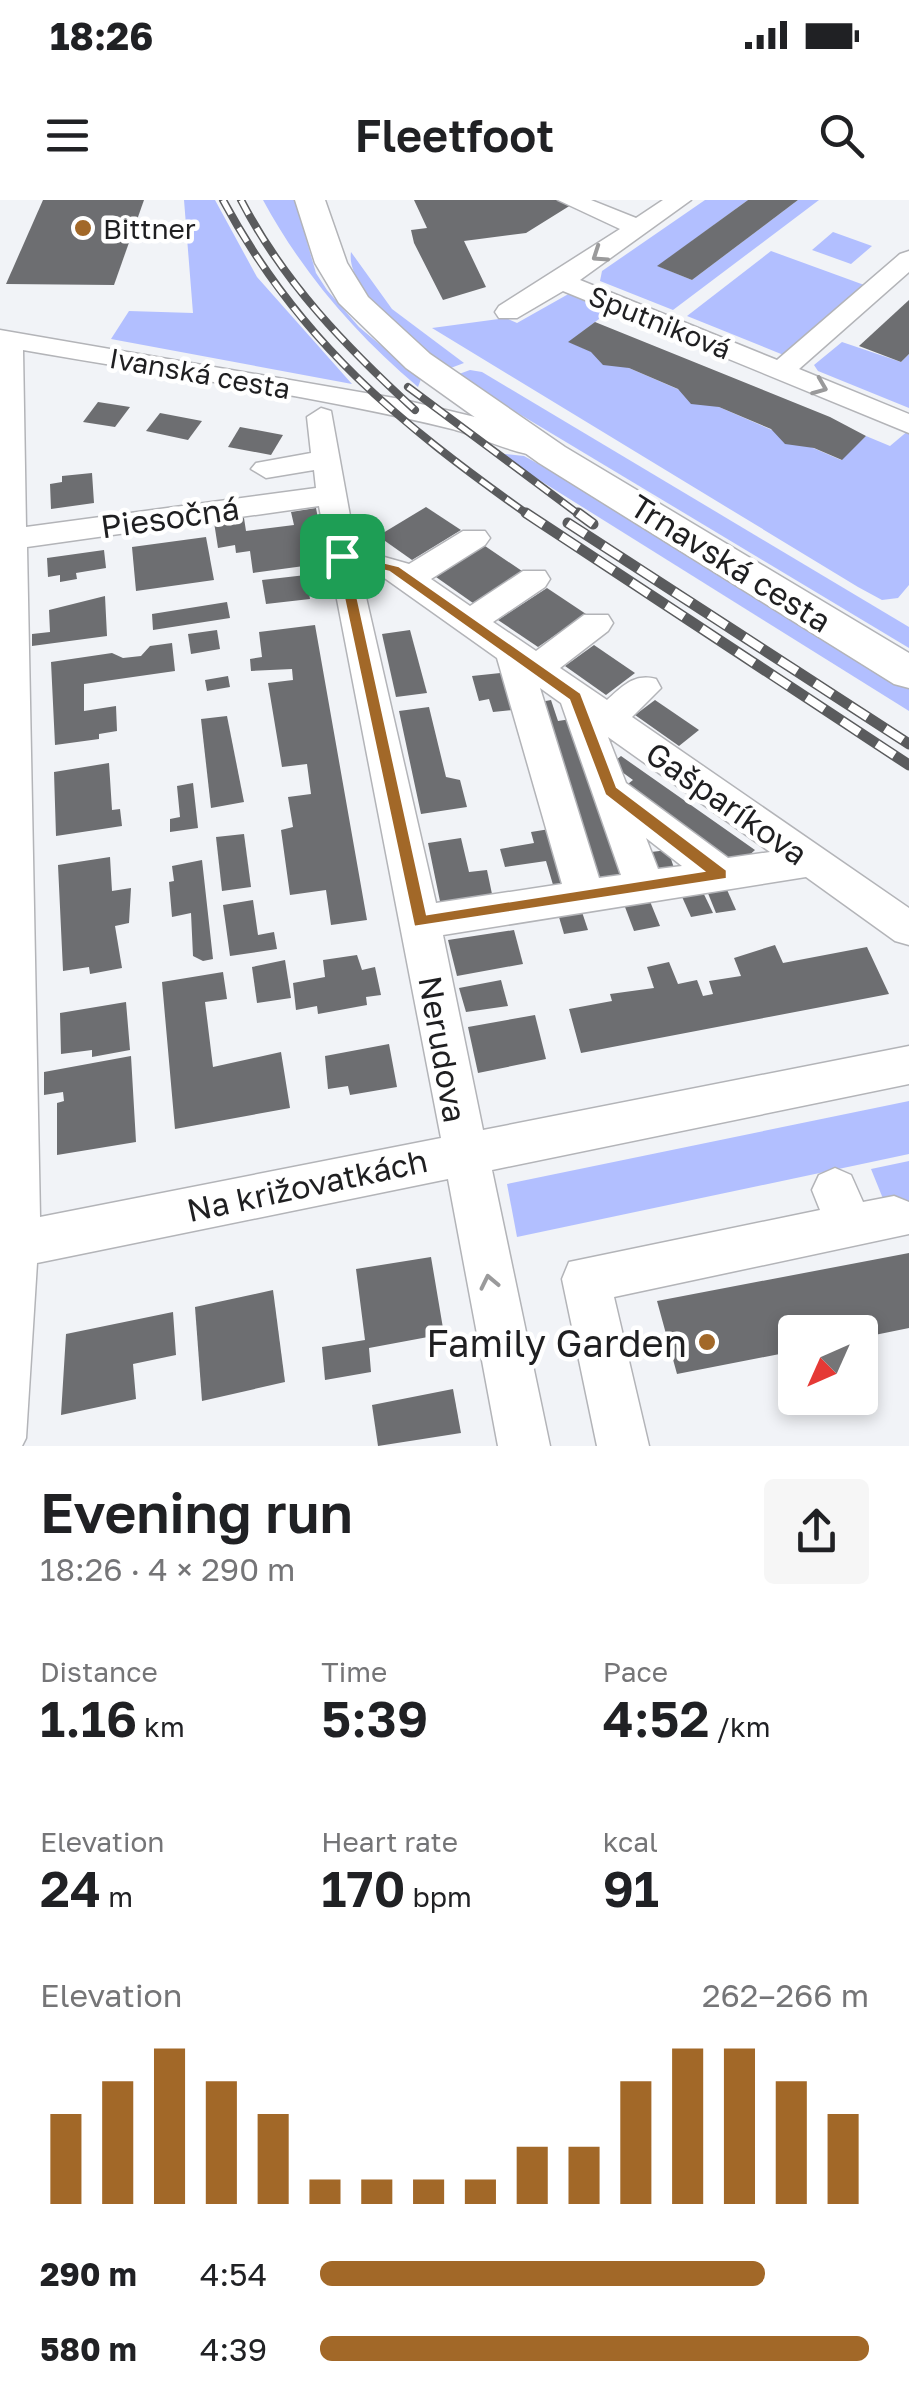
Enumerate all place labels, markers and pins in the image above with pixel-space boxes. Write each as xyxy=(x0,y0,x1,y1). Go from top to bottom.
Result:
place label: Bittner xyxy=(103,212,196,245)
marker: Bittner xyxy=(72,217,94,239)
pin xyxy=(300,514,385,599)
place label: Family Garden xyxy=(426,1320,687,1365)
marker: Family Garden xyxy=(696,1331,718,1353)

